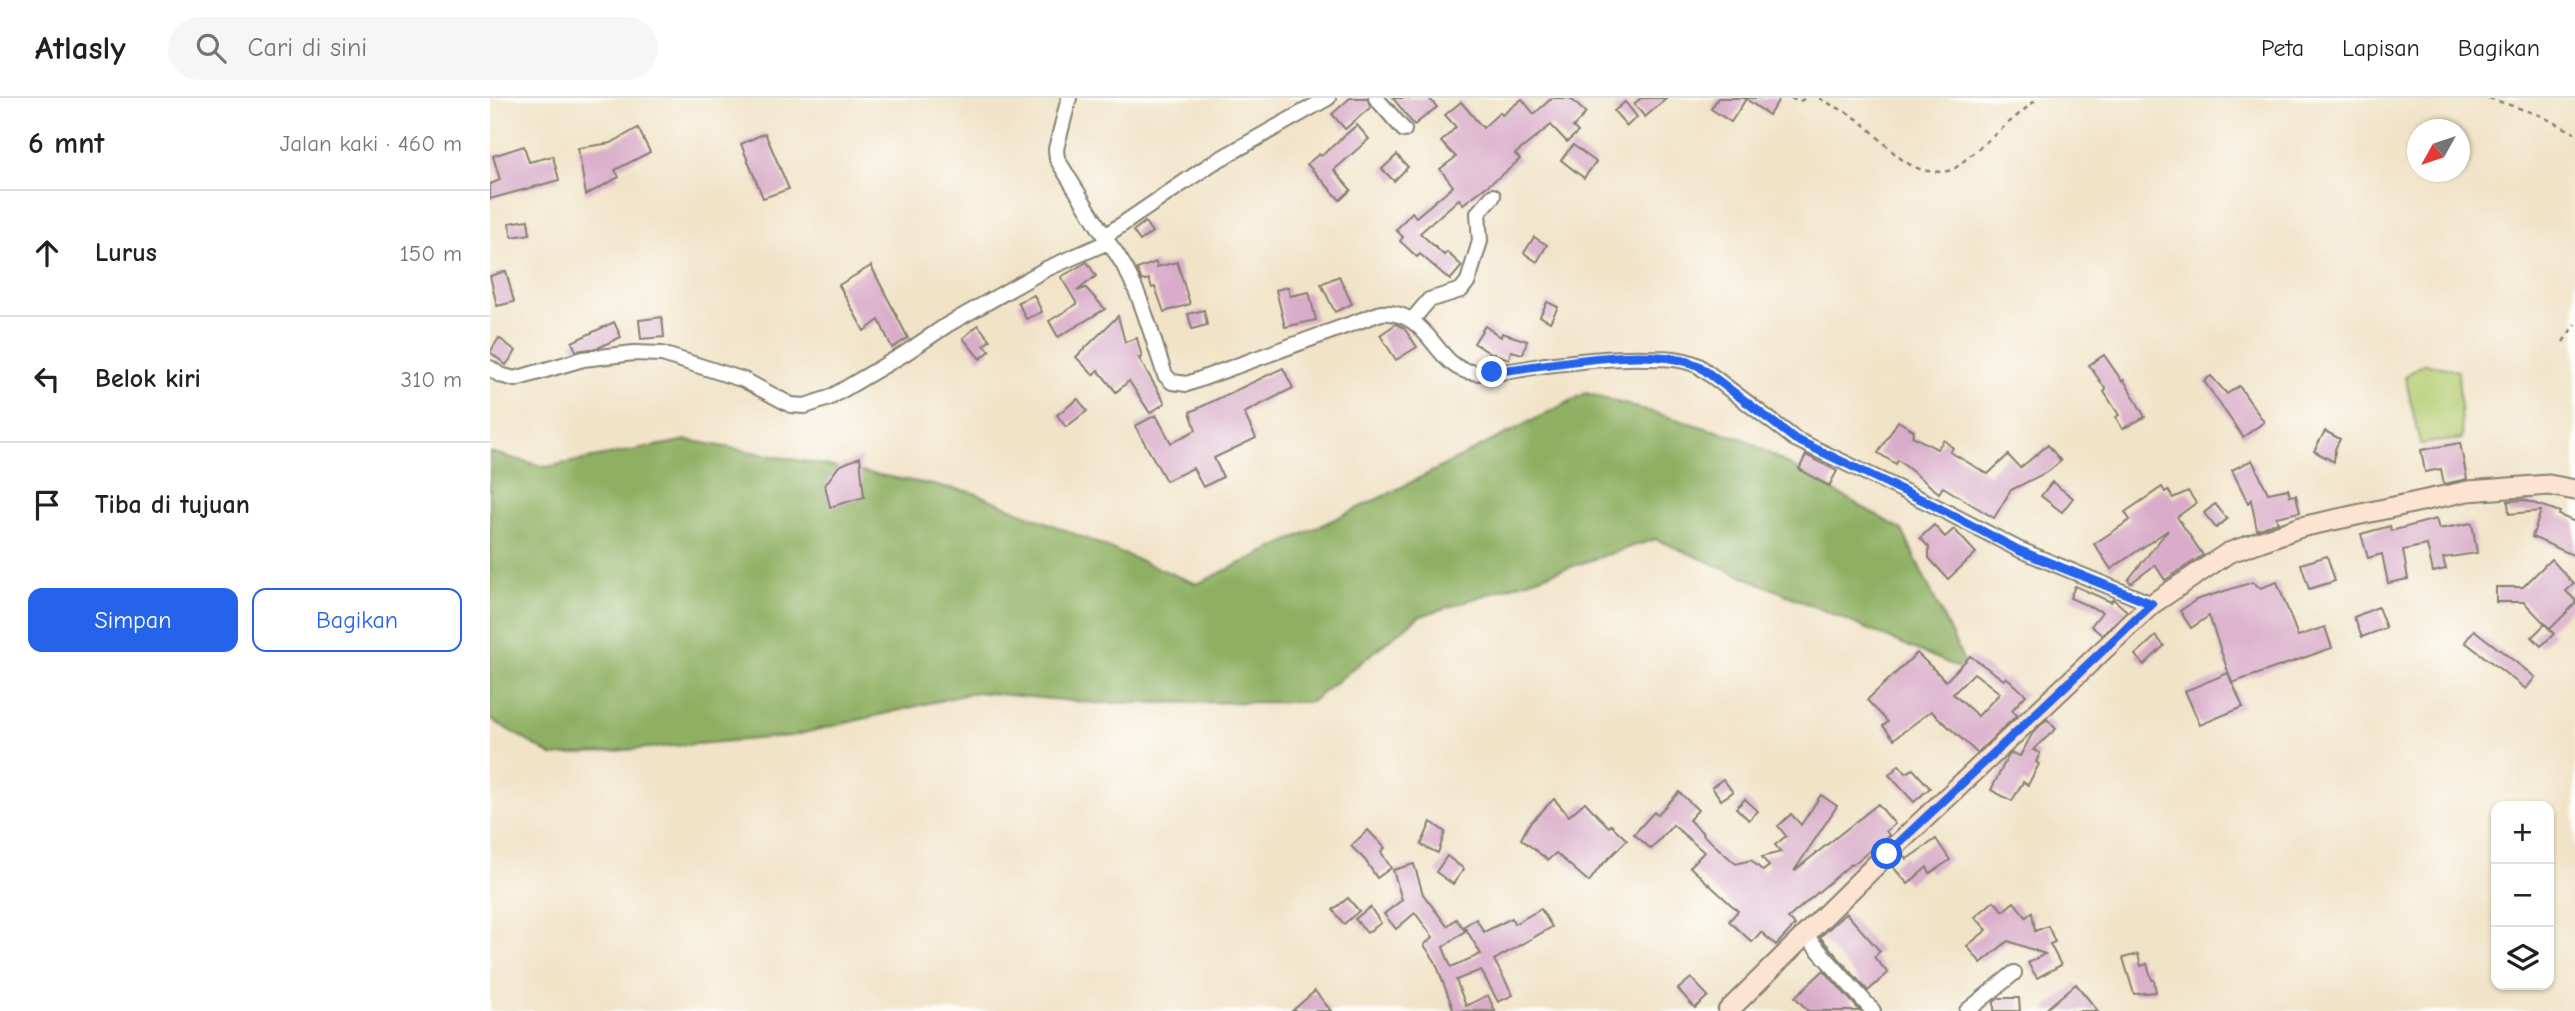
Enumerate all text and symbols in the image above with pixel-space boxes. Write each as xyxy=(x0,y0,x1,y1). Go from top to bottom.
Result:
search box xyxy=(168,17,658,80)
text: Atlasly xyxy=(35,29,126,67)
icon: search xyxy=(192,29,230,67)
text: Cari di sini xyxy=(248,33,367,63)
text: Peta xyxy=(2261,34,2304,62)
text: Lapisan xyxy=(2342,34,2420,62)
text: Bagikan xyxy=(2458,34,2540,62)
north arrow xyxy=(2407,119,2470,182)
text: 6 mnt xyxy=(28,126,104,161)
text: Jalan kaki · 460 m xyxy=(280,130,462,157)
icon: ahead xyxy=(28,234,66,272)
text: Lurus xyxy=(95,238,157,268)
text: 150 m xyxy=(400,240,462,267)
route end xyxy=(1476,356,1507,387)
icon: left xyxy=(28,360,66,398)
text: Belok kiri xyxy=(95,364,201,394)
text: 310 m xyxy=(401,366,462,393)
icon: arrive xyxy=(28,486,66,524)
text: Tiba di tujuan xyxy=(95,490,250,520)
button: Simpan xyxy=(28,588,238,652)
button: Bagikan xyxy=(252,588,462,652)
map controls xyxy=(2491,801,2554,990)
button: + xyxy=(2491,801,2554,864)
route start xyxy=(1871,838,1902,869)
button: − xyxy=(2491,864,2554,927)
button: layers xyxy=(2491,927,2554,990)

